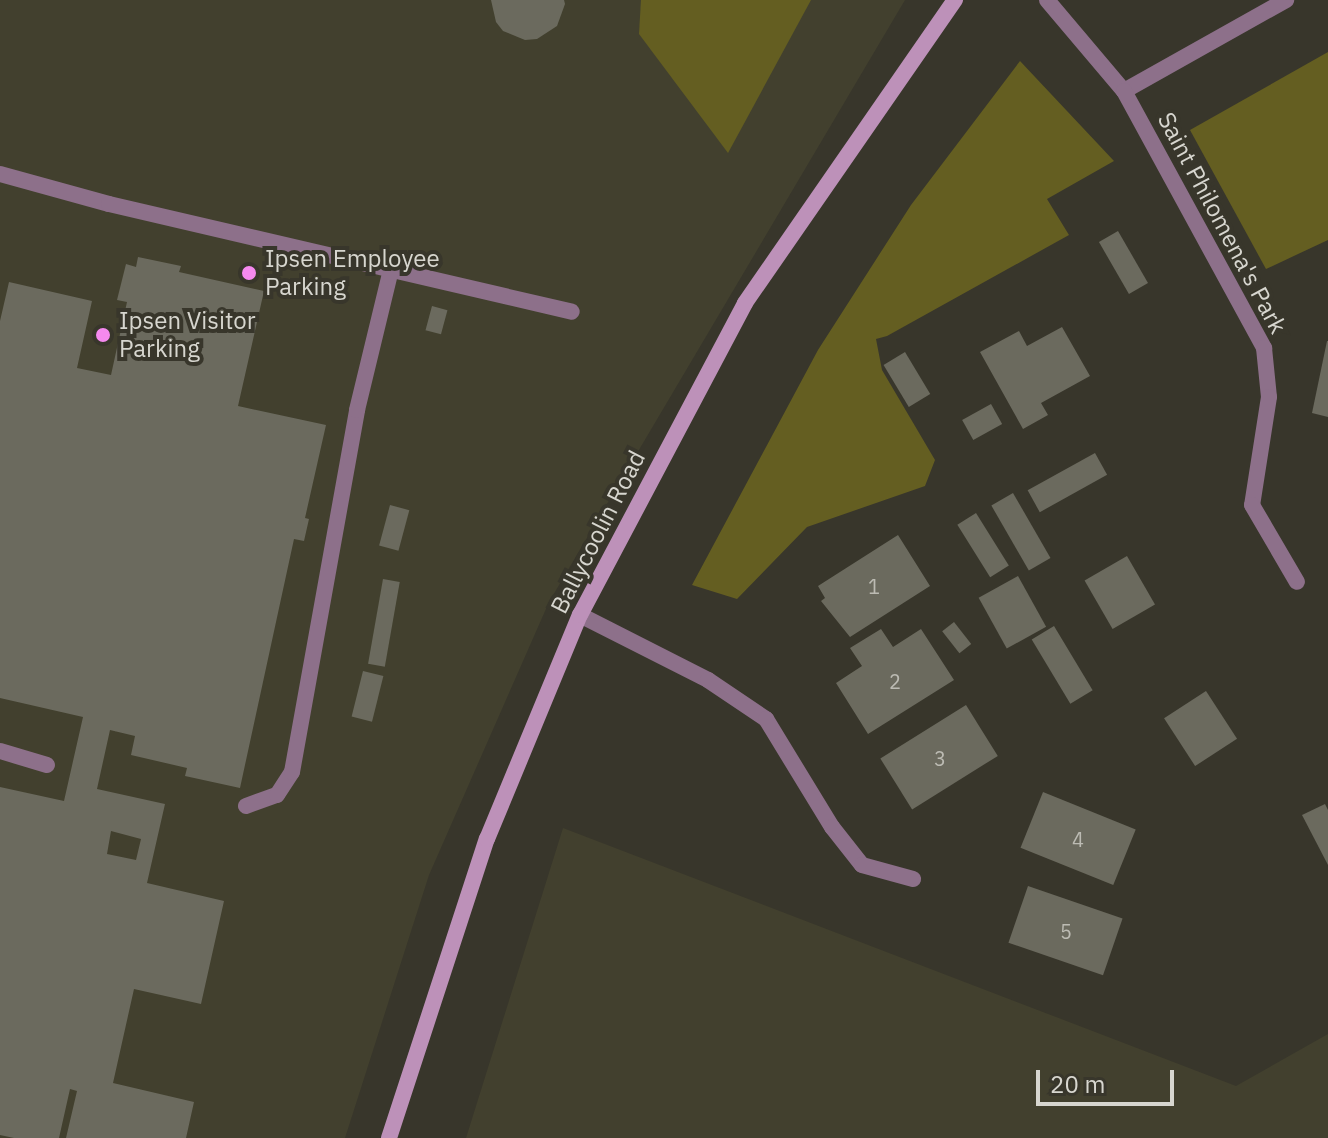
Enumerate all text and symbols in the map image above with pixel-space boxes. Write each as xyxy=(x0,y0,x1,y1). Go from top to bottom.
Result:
street label: Saint Philomena's Park xyxy=(1151,107,1293,339)
place label: Ipsen Employee Parking xyxy=(265,245,440,301)
marker: Ipsen Employee Parking xyxy=(240,264,258,282)
place label: Ipsen Visitor Parking xyxy=(119,307,256,363)
marker: Ipsen Visitor Parking xyxy=(94,326,112,344)
street label: Ballycoolin Road xyxy=(545,446,651,618)
house number: 1 xyxy=(868,574,880,598)
house number: 2 xyxy=(889,669,901,693)
house number: 3 xyxy=(934,746,946,770)
house number: 4 xyxy=(1072,827,1084,851)
house number: 5 xyxy=(1060,919,1072,943)
scale bar xyxy=(1040,1054,1178,1104)
text: 20 m xyxy=(1050,1068,1105,1100)

